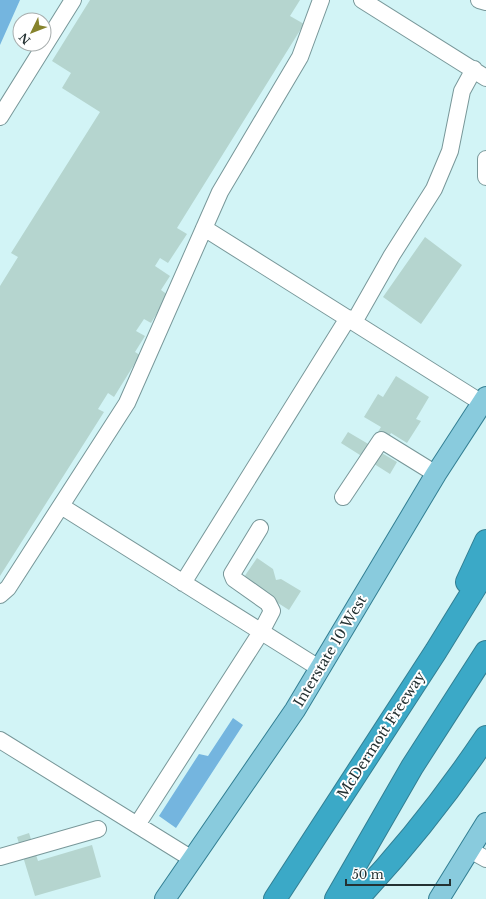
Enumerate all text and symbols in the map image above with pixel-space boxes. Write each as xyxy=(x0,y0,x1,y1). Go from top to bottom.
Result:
north arrow xyxy=(12,12,52,52)
text: N xyxy=(16,30,33,47)
street label: Interstate 10 West xyxy=(290,591,371,710)
street label: McDermott Freeway xyxy=(333,668,429,802)
scale bar xyxy=(346,861,450,887)
text: 50 m xyxy=(352,867,384,882)

